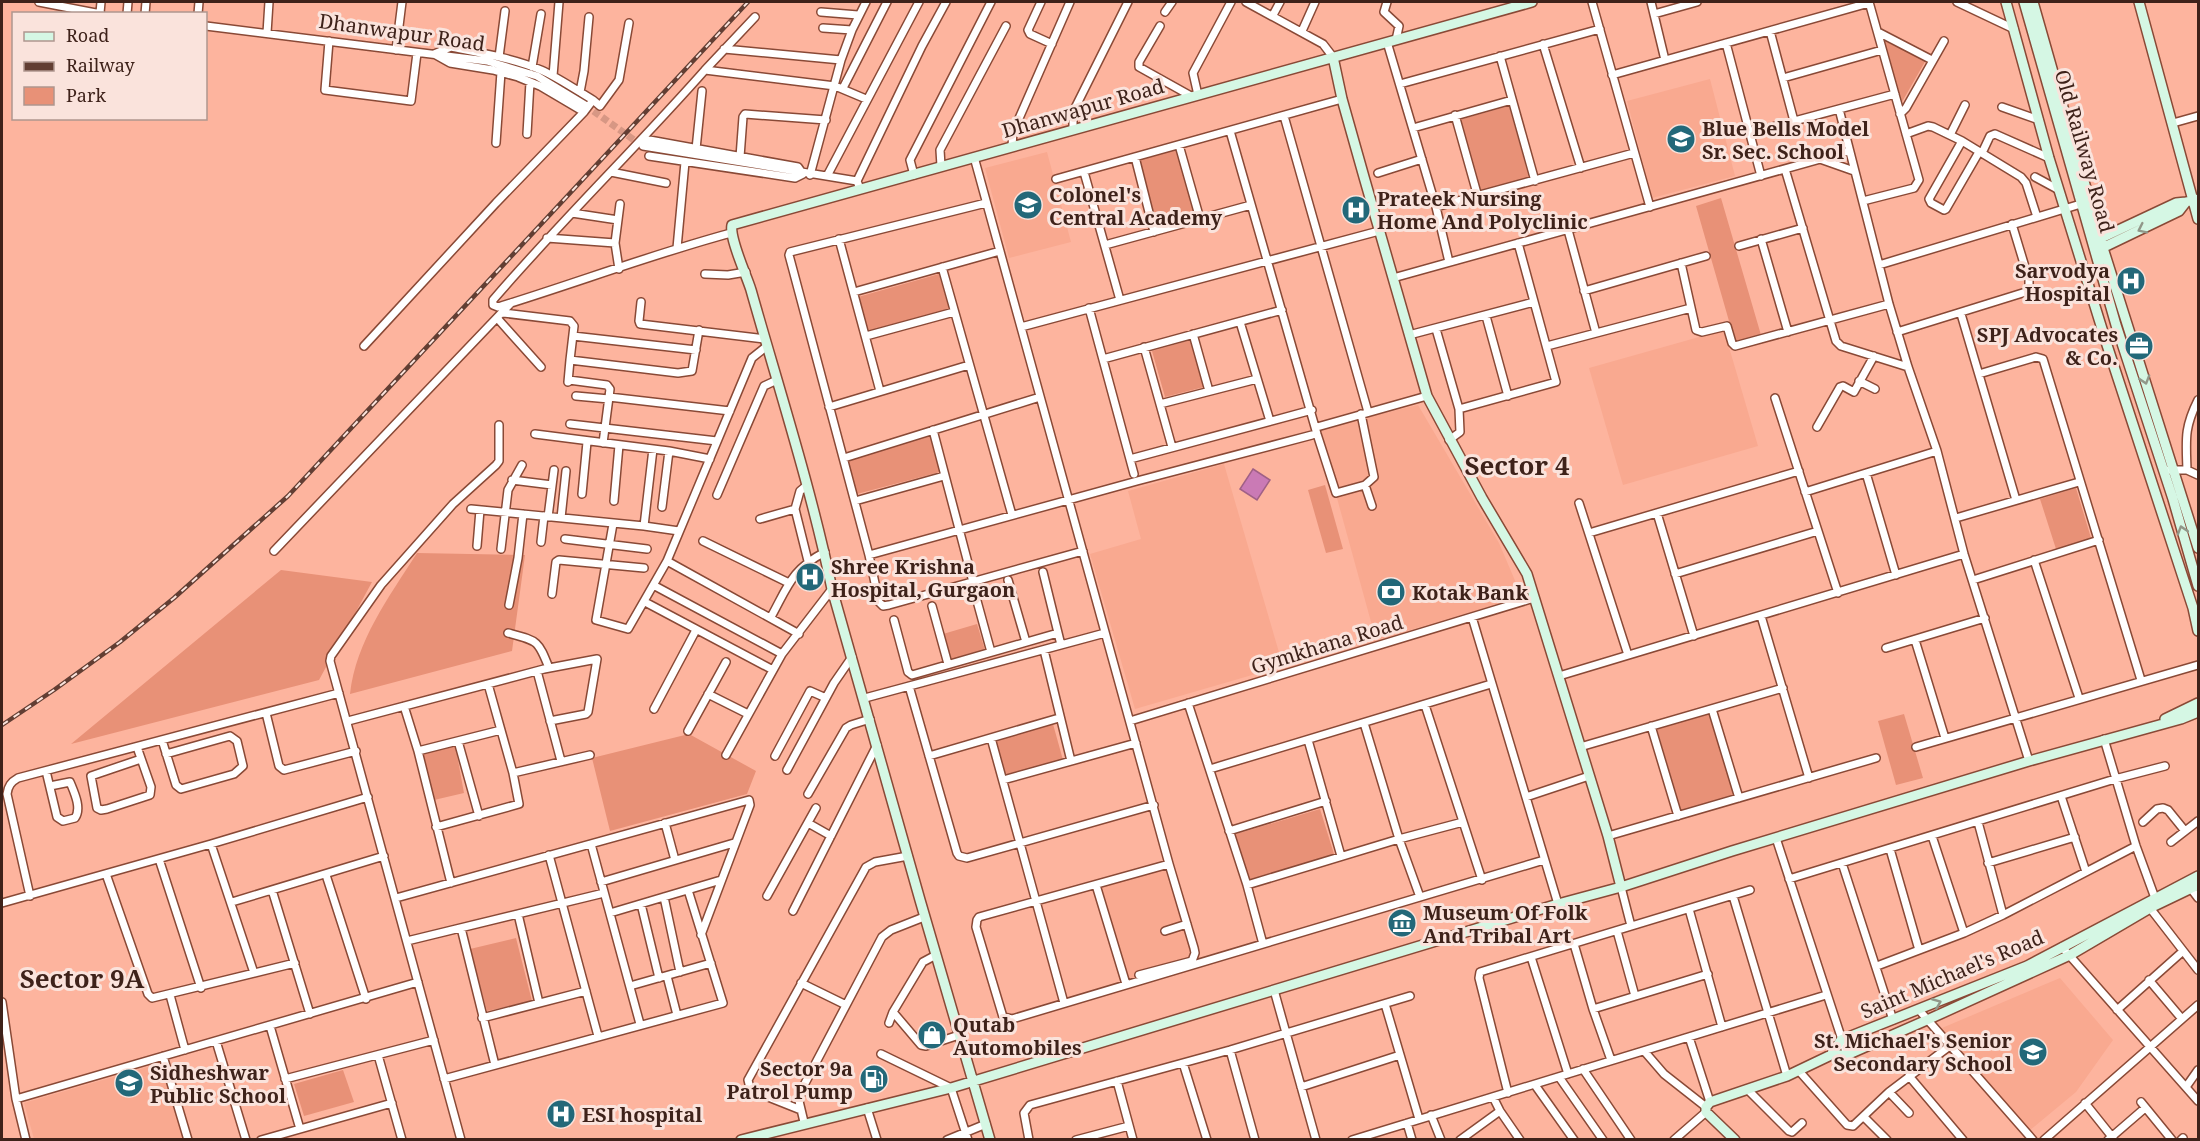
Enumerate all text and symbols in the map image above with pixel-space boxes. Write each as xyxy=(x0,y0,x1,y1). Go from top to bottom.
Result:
street label: Dhanwapur Road xyxy=(317,7,487,57)
legend xyxy=(12,12,207,120)
text: Road xyxy=(66,23,109,47)
text: Railway xyxy=(66,53,136,77)
street label: Old Railway Road xyxy=(2049,66,2121,236)
street label: Dhanwapur Road xyxy=(999,72,1167,144)
text: Park xyxy=(66,83,106,107)
place label: Blue Bells Model Sr. Sec. School xyxy=(1702,115,1869,165)
school or university icon: Blue Bells Model Sr. Sec. School xyxy=(1665,123,1697,155)
place label: Colonel's Central Academy xyxy=(1049,181,1222,231)
place label: Prateek Nursing Home And Polyclinic xyxy=(1377,185,1588,235)
school or university icon: Colonel's Central Academy xyxy=(1012,189,1044,221)
hospital icon: Prateek Nursing Home And Polyclinic xyxy=(1340,194,1372,226)
one-way arrow xyxy=(2138,221,2149,233)
place label: Sarvodya Hospital xyxy=(2015,257,2110,307)
hospital icon: Sarvodya Hospital xyxy=(2115,265,2147,297)
place label: SPJ Advocates & Co. xyxy=(1977,321,2118,371)
office icon: SPJ Advocates & Co. xyxy=(2123,330,2155,362)
one-way arrow xyxy=(2138,374,2150,385)
district label: Sector 4 xyxy=(1464,447,1570,483)
one-way arrow xyxy=(2177,525,2189,536)
place label: Shree Krishna Hospital, Gurgaon xyxy=(831,553,1015,603)
hospital icon: Shree Krishna Hospital, Gurgaon xyxy=(794,561,826,593)
bank icon: Kotak Bank xyxy=(1375,576,1407,608)
place label: Kotak Bank xyxy=(1412,579,1528,606)
street label: Gymkhana Road xyxy=(1248,608,1406,680)
place label: Museum Of Folk And Tribal Art xyxy=(1423,899,1588,949)
museum icon: Museum Of Folk And Tribal Art xyxy=(1386,907,1418,939)
street label: Saint Michael's Road xyxy=(1856,923,2048,1025)
district label: Sector 9A xyxy=(20,960,145,996)
one-way arrow xyxy=(1932,997,1942,1010)
place label: Qutab Automobiles xyxy=(953,1011,1082,1061)
shop icon: Qutab Automobiles xyxy=(916,1019,948,1051)
place label: St. Michael's Senior Secondary School xyxy=(1814,1027,2013,1077)
school or university icon: St. Michael's Senior Secondary School xyxy=(2017,1036,2049,1068)
place label: Sector 9a Patrol Pump xyxy=(726,1055,853,1105)
place label: Sidheshwar Public School xyxy=(150,1059,286,1109)
fuel station icon: Sector 9a Patrol Pump xyxy=(858,1063,890,1095)
school or university icon: Sidheshwar Public School xyxy=(113,1067,145,1099)
hospital icon: ESI hospital xyxy=(545,1098,577,1130)
place label: ESI hospital xyxy=(582,1101,702,1128)

